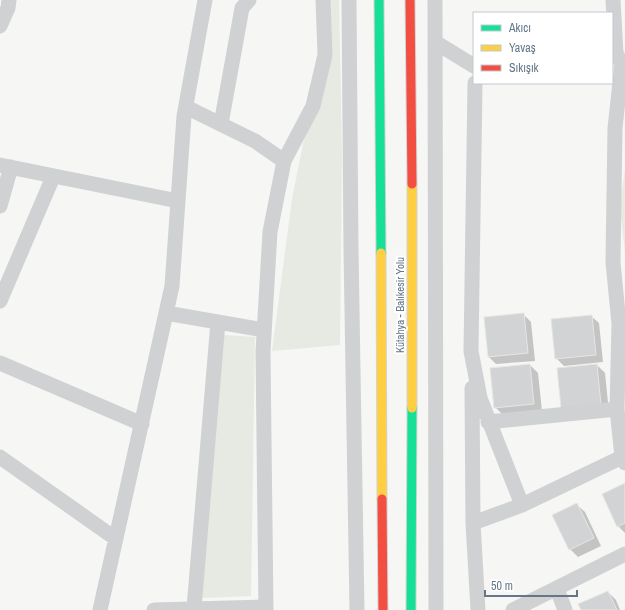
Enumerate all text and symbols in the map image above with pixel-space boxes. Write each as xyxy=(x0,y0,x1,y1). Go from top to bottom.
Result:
legend xyxy=(473,12,613,84)
text: Akıcı xyxy=(508,20,531,36)
text: Yavaş xyxy=(509,40,536,56)
text: Sıkışık xyxy=(509,60,539,76)
street label: Kütahya - Balıkesir Yolu xyxy=(393,257,407,353)
scale bar xyxy=(485,572,577,598)
text: 50 m xyxy=(491,578,513,594)

